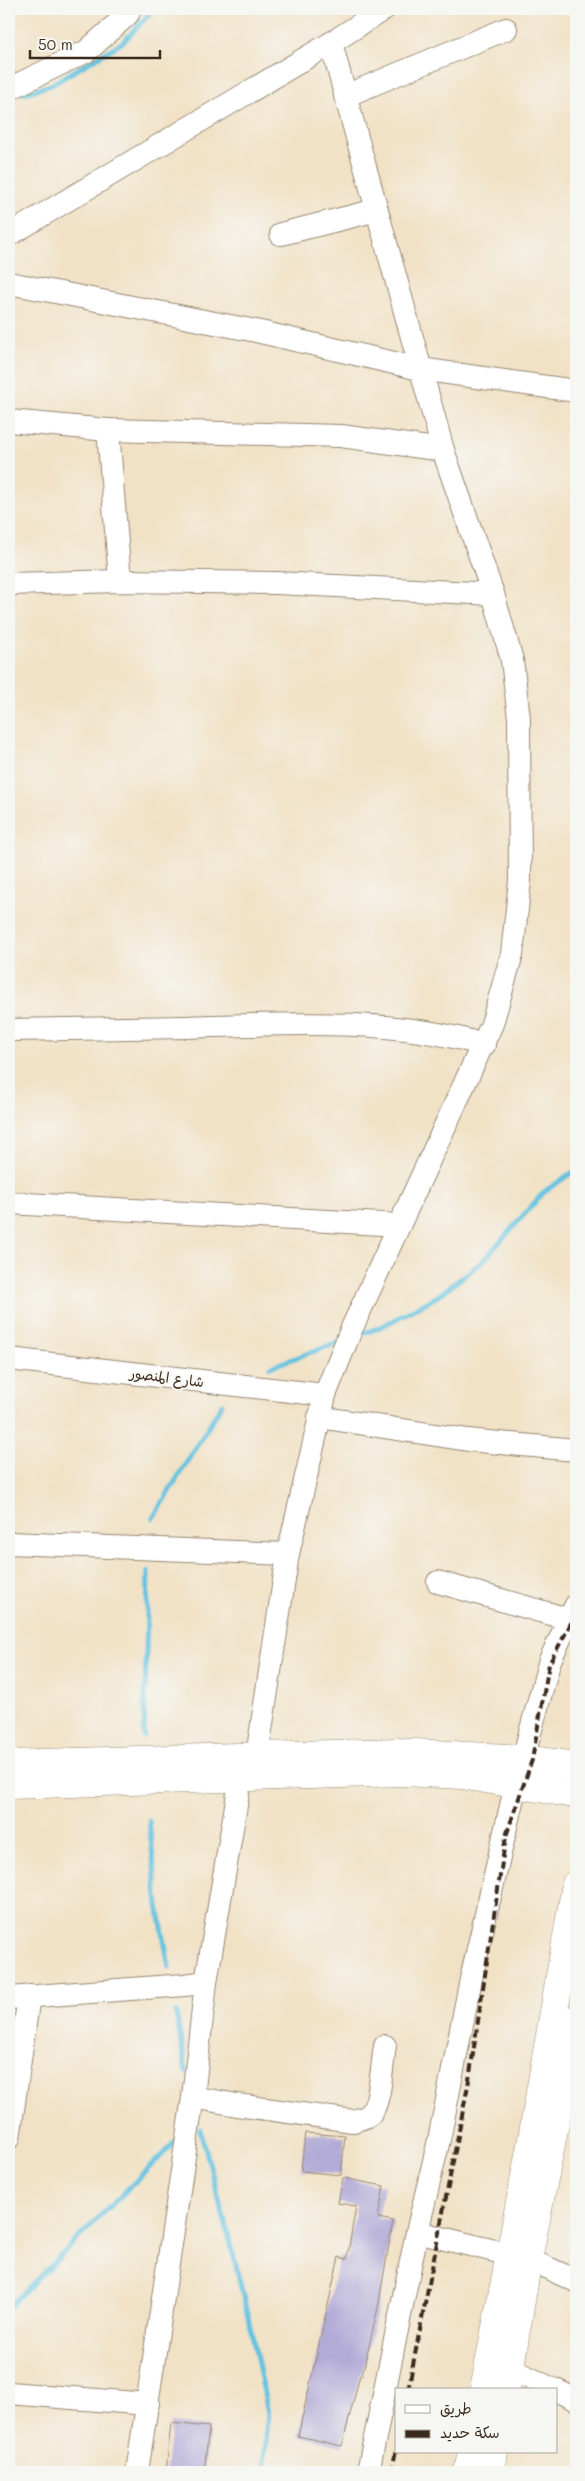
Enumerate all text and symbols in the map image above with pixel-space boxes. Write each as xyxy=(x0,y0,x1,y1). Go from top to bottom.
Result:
scale bar xyxy=(30,28,160,60)
text: 50 m xyxy=(38,34,73,54)
street label: شارع المنصور xyxy=(128,1363,205,1392)
legend xyxy=(395,2388,558,2454)
text: طريق xyxy=(440,2398,472,2418)
text: سكة حديد xyxy=(440,2422,500,2442)

